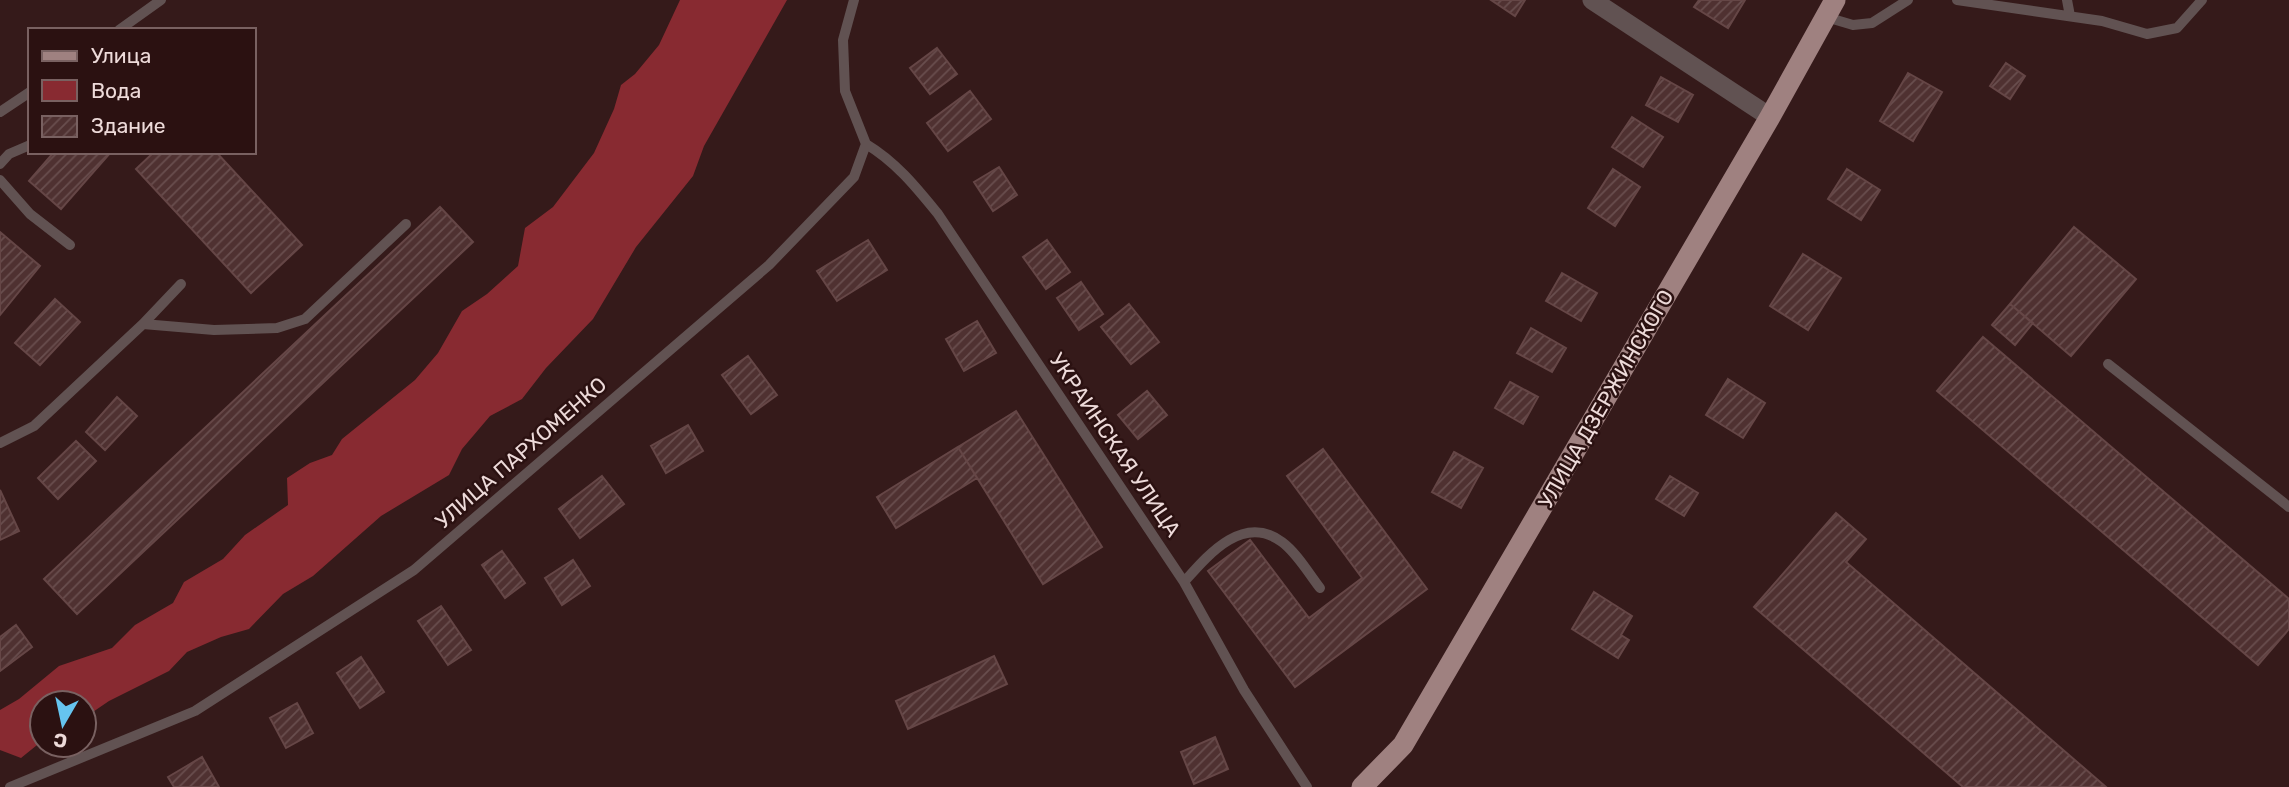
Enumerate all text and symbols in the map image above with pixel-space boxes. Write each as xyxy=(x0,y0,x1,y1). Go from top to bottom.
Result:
legend xyxy=(28,28,256,154)
text: Улица xyxy=(91,43,151,68)
text: Вода xyxy=(91,78,141,103)
text: Здание xyxy=(91,113,166,138)
street label: УЛИЦА ДЗЕРЖИНСКОГО xyxy=(1533,285,1678,512)
street label: УКРАИНСКАЯ УЛИЦА xyxy=(1045,348,1186,541)
street label: УЛИЦА ПАРХОМЕНКО xyxy=(430,372,611,534)
north arrow xyxy=(28,689,98,759)
text: С xyxy=(52,728,69,753)

